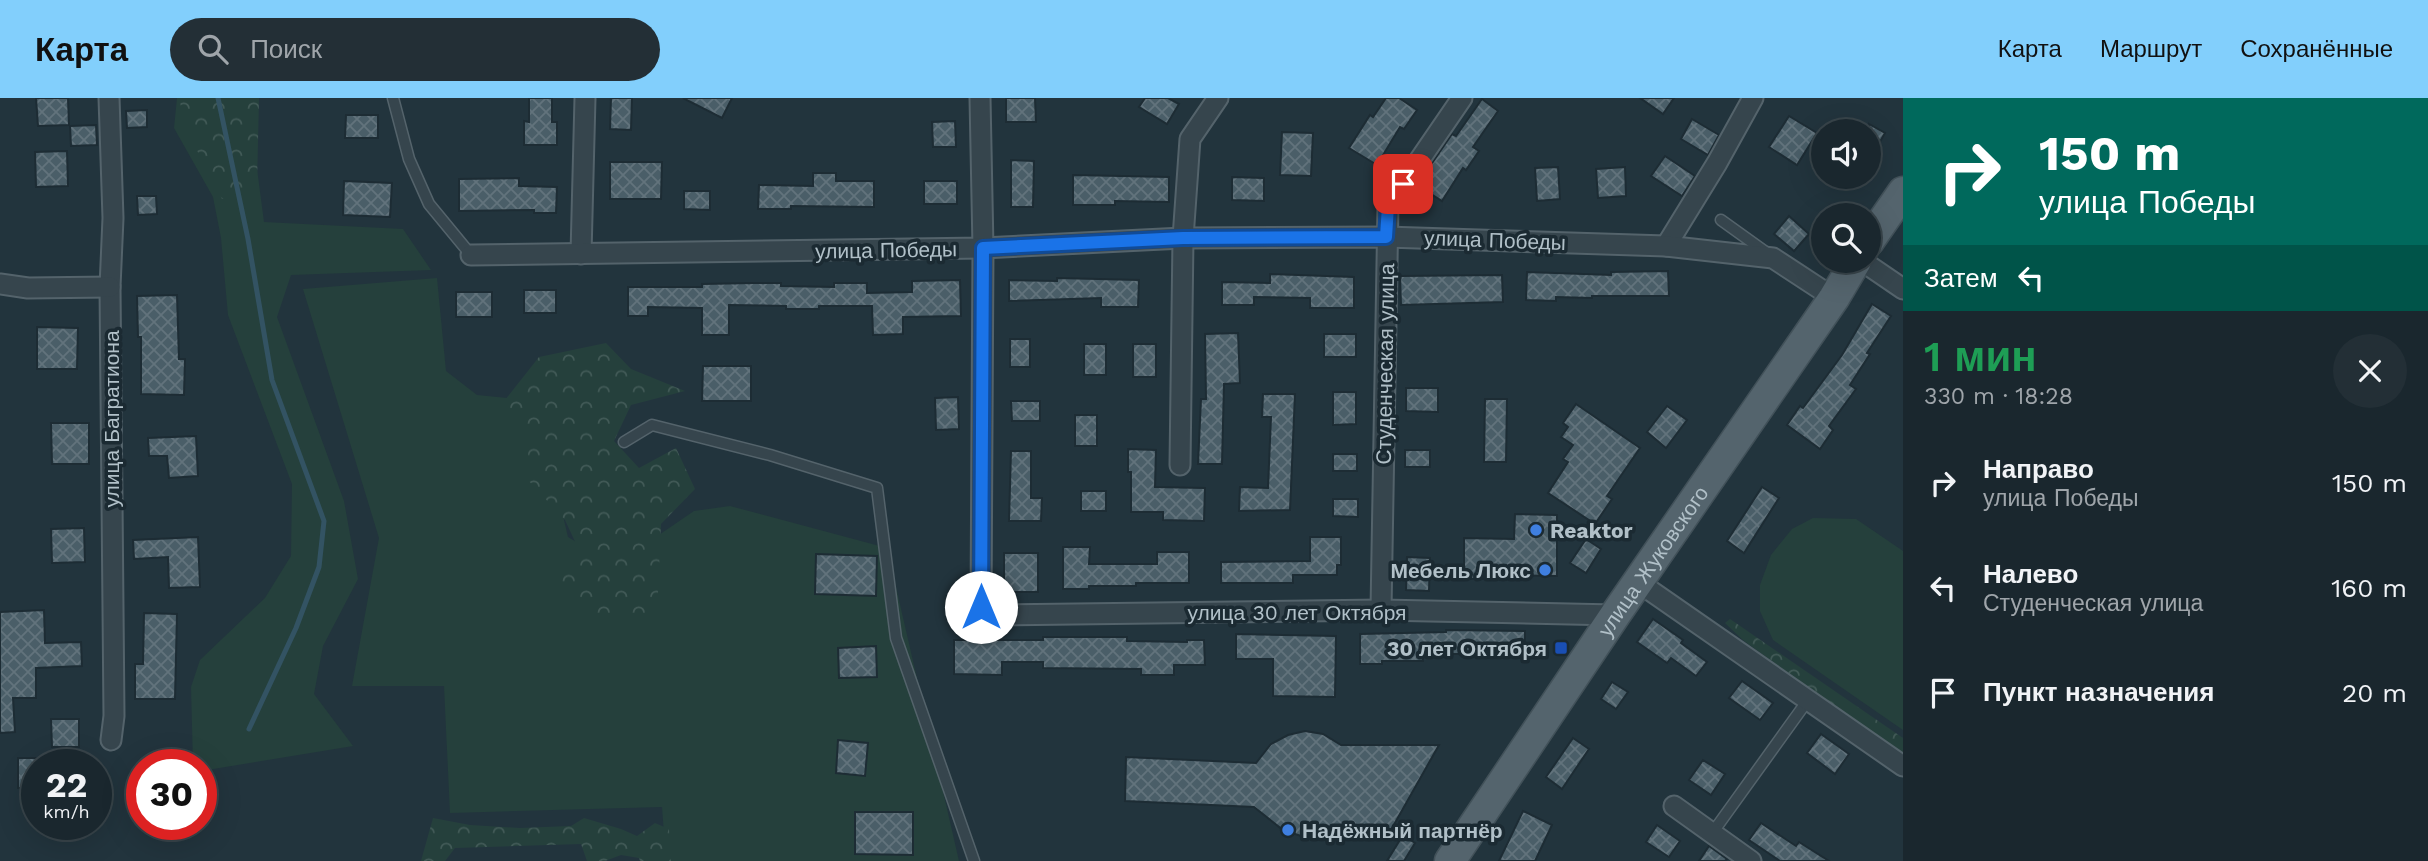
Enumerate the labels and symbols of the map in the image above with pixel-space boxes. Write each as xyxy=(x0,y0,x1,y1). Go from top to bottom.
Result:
pin xyxy=(1373,154,1433,214)
street label: улица Победы xyxy=(1424,225,1566,255)
street label: улица Победы xyxy=(815,236,957,264)
street label: Студенческая улица xyxy=(1371,263,1399,465)
street label: улица Багратиона xyxy=(99,330,124,508)
street label: улица Жуковского xyxy=(1592,481,1713,641)
place label: Reaktor xyxy=(1550,518,1633,543)
marker: Reaktor xyxy=(1528,522,1544,538)
place label: Мебель Люкс xyxy=(1391,558,1531,583)
marker: Мебель Люкс xyxy=(1537,562,1553,578)
position arrow xyxy=(944,570,1018,644)
street label: улица 30 лет Октября xyxy=(1188,600,1406,625)
place label: 30 лет Октября xyxy=(1387,636,1547,661)
marker: 30 лет Октября xyxy=(1553,640,1569,656)
speed limit sign: 30 xyxy=(126,749,217,840)
place label: Надёжный партнёр xyxy=(1302,818,1503,843)
marker: Надёжный партнёр xyxy=(1280,822,1296,838)

